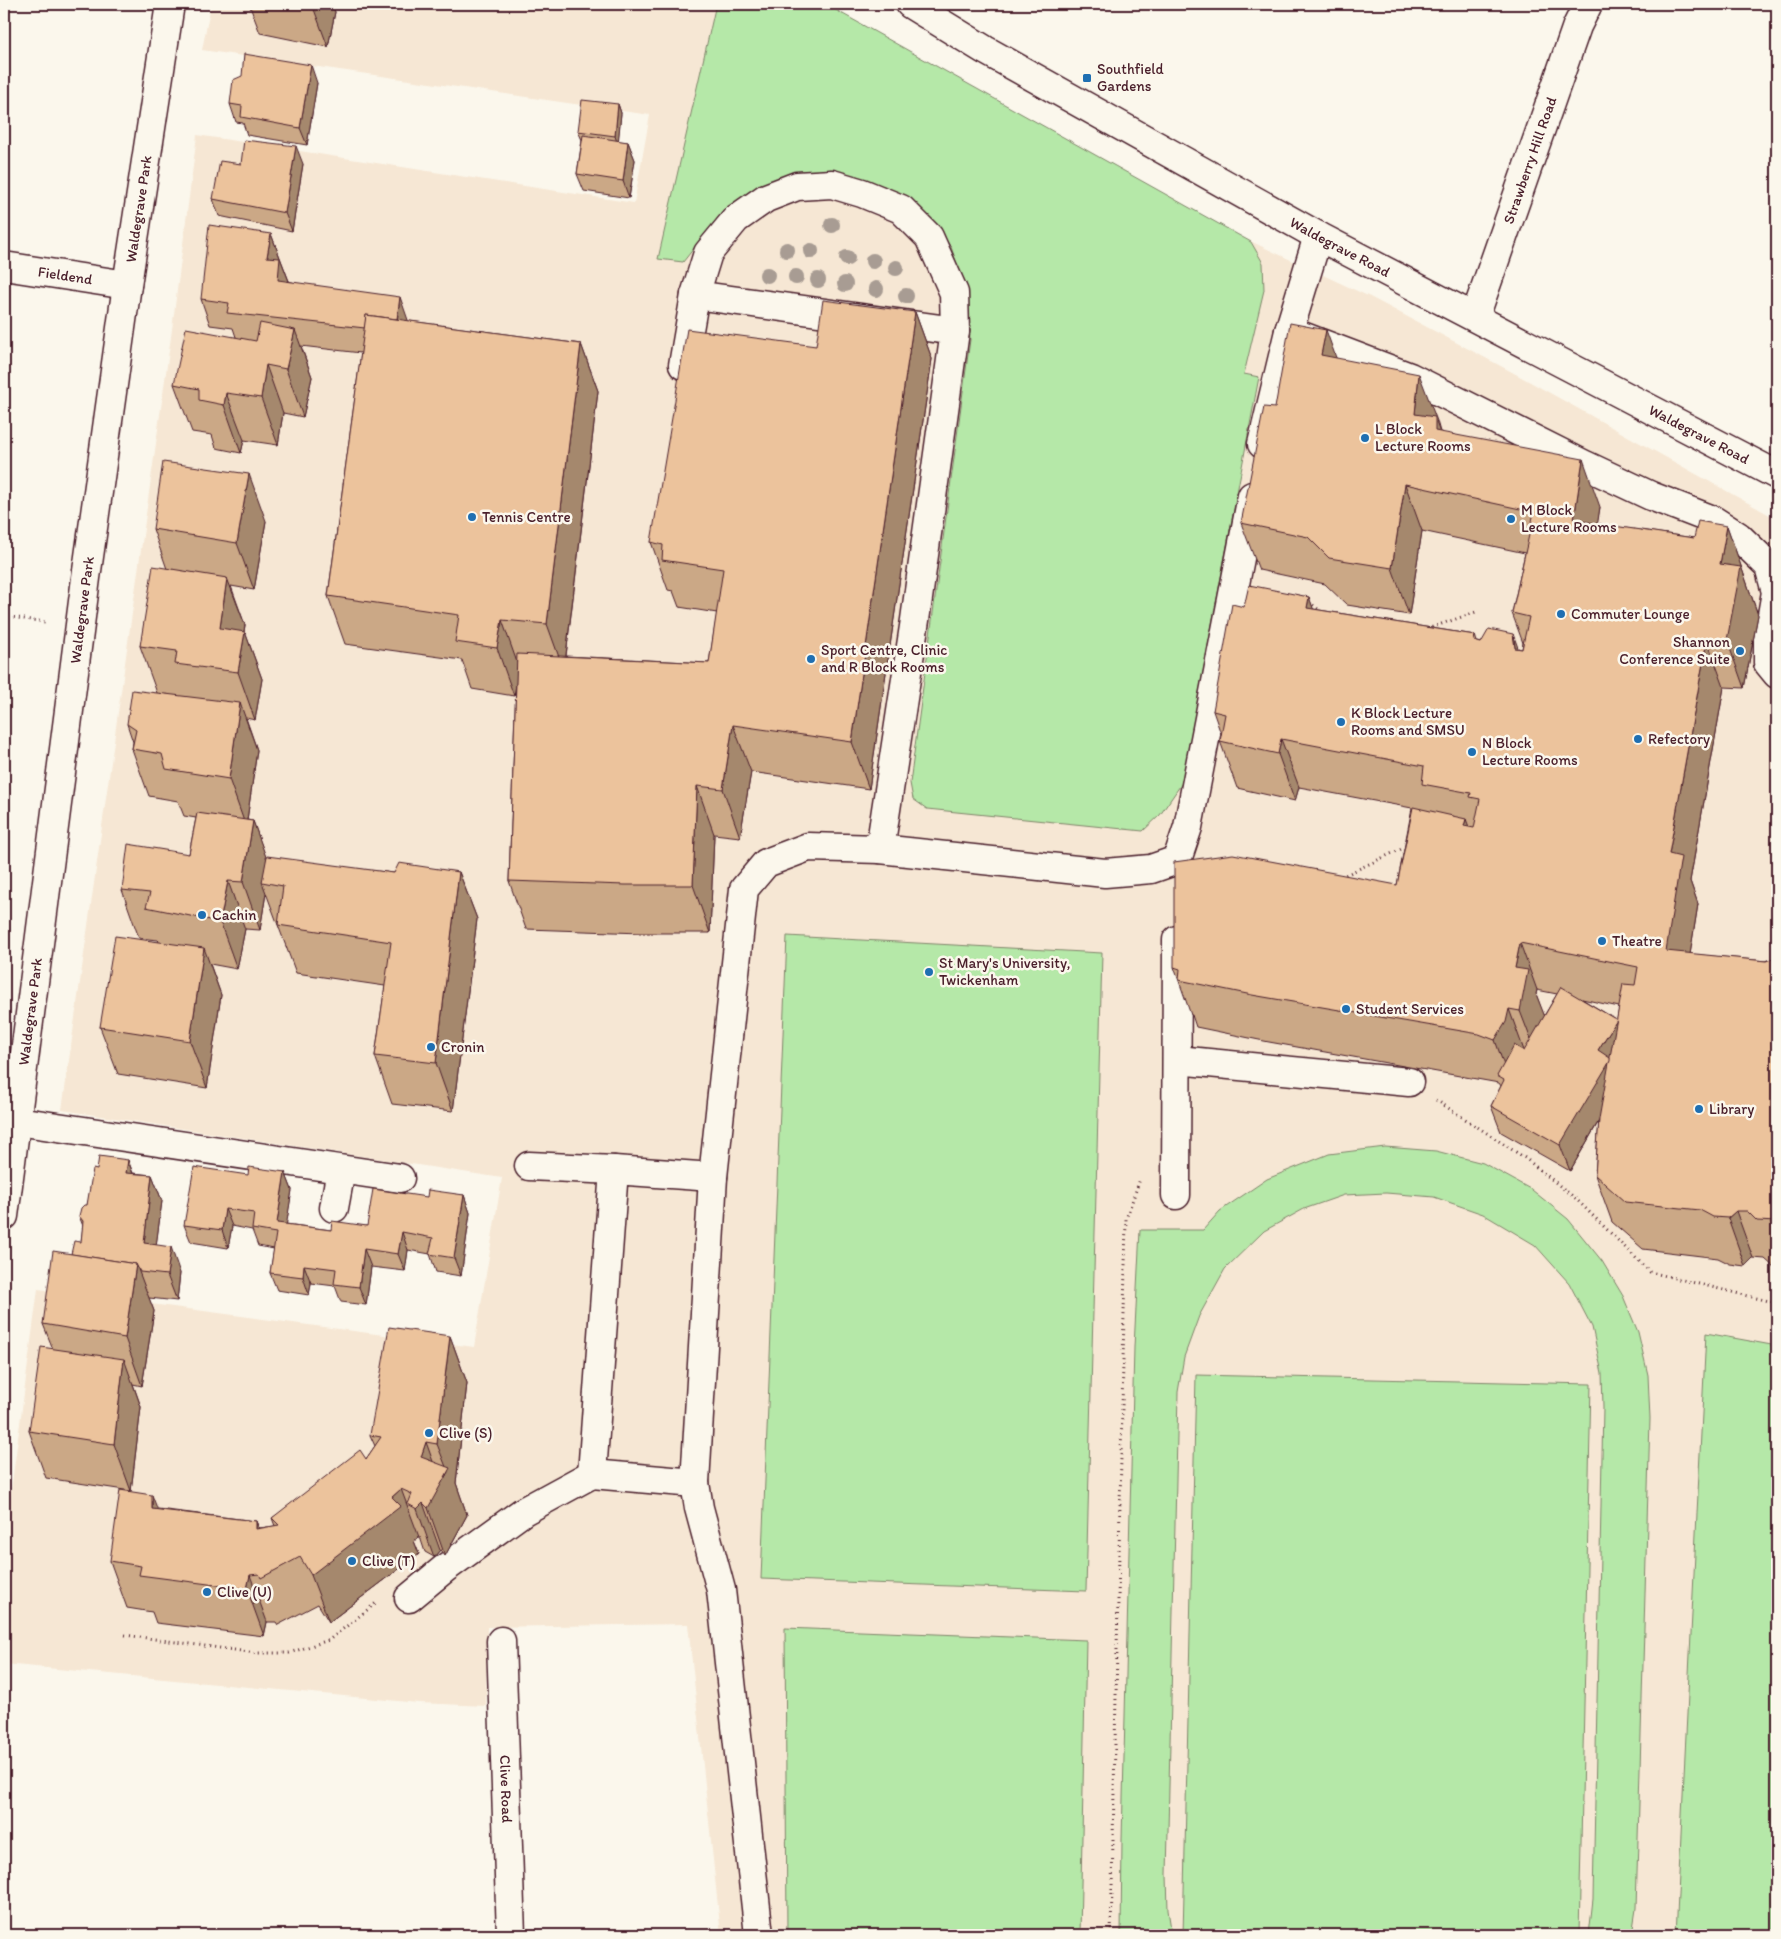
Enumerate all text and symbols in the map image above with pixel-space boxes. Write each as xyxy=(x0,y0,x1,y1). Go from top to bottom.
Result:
place label: Southfield Gardens xyxy=(1097,60,1165,95)
marker: Southfield Gardens xyxy=(1081,72,1093,84)
street label: Strawberry Hill Road xyxy=(1499,94,1561,226)
street label: Waldegrave Park xyxy=(122,154,156,264)
street label: Waldegrave Road xyxy=(1287,213,1393,281)
street label: Fieldend xyxy=(37,262,95,289)
street label: Waldegrave Road xyxy=(1646,401,1752,468)
place label: L Block Lecture Rooms xyxy=(1375,420,1471,455)
marker: L Block Lecture Rooms xyxy=(1359,432,1371,444)
place label: M Block Lecture Rooms xyxy=(1521,501,1617,536)
place label: Tennis Centre xyxy=(482,508,571,526)
marker: Tennis Centre xyxy=(466,511,478,523)
marker: M Block Lecture Rooms xyxy=(1505,513,1517,525)
street label: Waldegrave Park xyxy=(66,555,98,665)
place label: Commuter Lounge xyxy=(1571,605,1690,623)
marker: Commuter Lounge xyxy=(1555,608,1567,620)
place label: Shannon Conference Suite xyxy=(1619,633,1731,668)
place label: Sport Centre, Clinic and R Block Rooms xyxy=(821,641,947,676)
marker: Shannon Conference Suite xyxy=(1734,645,1746,657)
marker: Sport Centre, Clinic and R Block Rooms xyxy=(805,653,817,665)
place label: K Block Lecture Rooms and SMSU xyxy=(1351,704,1465,739)
marker: K Block Lecture Rooms and SMSU xyxy=(1335,716,1347,728)
place label: Refectory xyxy=(1648,730,1710,748)
marker: Refectory xyxy=(1632,733,1644,745)
place label: N Block Lecture Rooms xyxy=(1482,734,1578,769)
marker: N Block Lecture Rooms xyxy=(1466,746,1478,758)
place label: Cachin xyxy=(212,906,257,924)
marker: Cachin xyxy=(196,909,208,921)
place label: Theatre xyxy=(1612,932,1662,950)
marker: Theatre xyxy=(1596,935,1608,947)
place label: St Mary's University, Twickenham xyxy=(939,954,1071,989)
street label: Waldegrave Park xyxy=(14,957,46,1066)
marker: St Mary's University, Twickenham xyxy=(923,966,935,978)
place label: Student Services xyxy=(1356,1000,1464,1018)
marker: Student Services xyxy=(1340,1003,1352,1015)
place label: Cronin xyxy=(441,1038,485,1056)
marker: Cronin xyxy=(425,1041,437,1053)
place label: Library xyxy=(1709,1100,1754,1118)
marker: Library xyxy=(1693,1103,1705,1115)
place label: Clive (S) xyxy=(439,1424,492,1442)
marker: Clive (S) xyxy=(423,1427,435,1439)
place label: Clive (T) xyxy=(362,1552,415,1570)
marker: Clive (T) xyxy=(346,1555,358,1567)
place label: Clive (U) xyxy=(217,1583,272,1601)
marker: Clive (U) xyxy=(201,1586,213,1598)
street label: Clive Road xyxy=(496,1755,516,1823)

